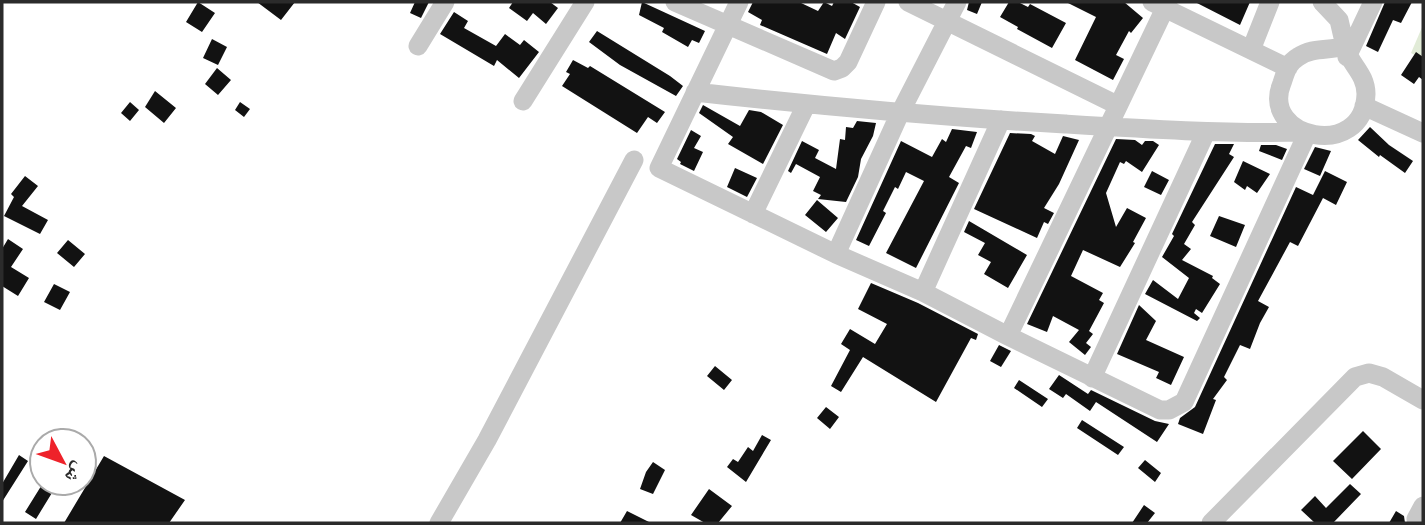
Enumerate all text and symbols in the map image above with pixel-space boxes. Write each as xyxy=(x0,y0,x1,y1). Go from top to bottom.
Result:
north arrow xyxy=(28,427,98,497)
text: ش xyxy=(60,458,92,489)

